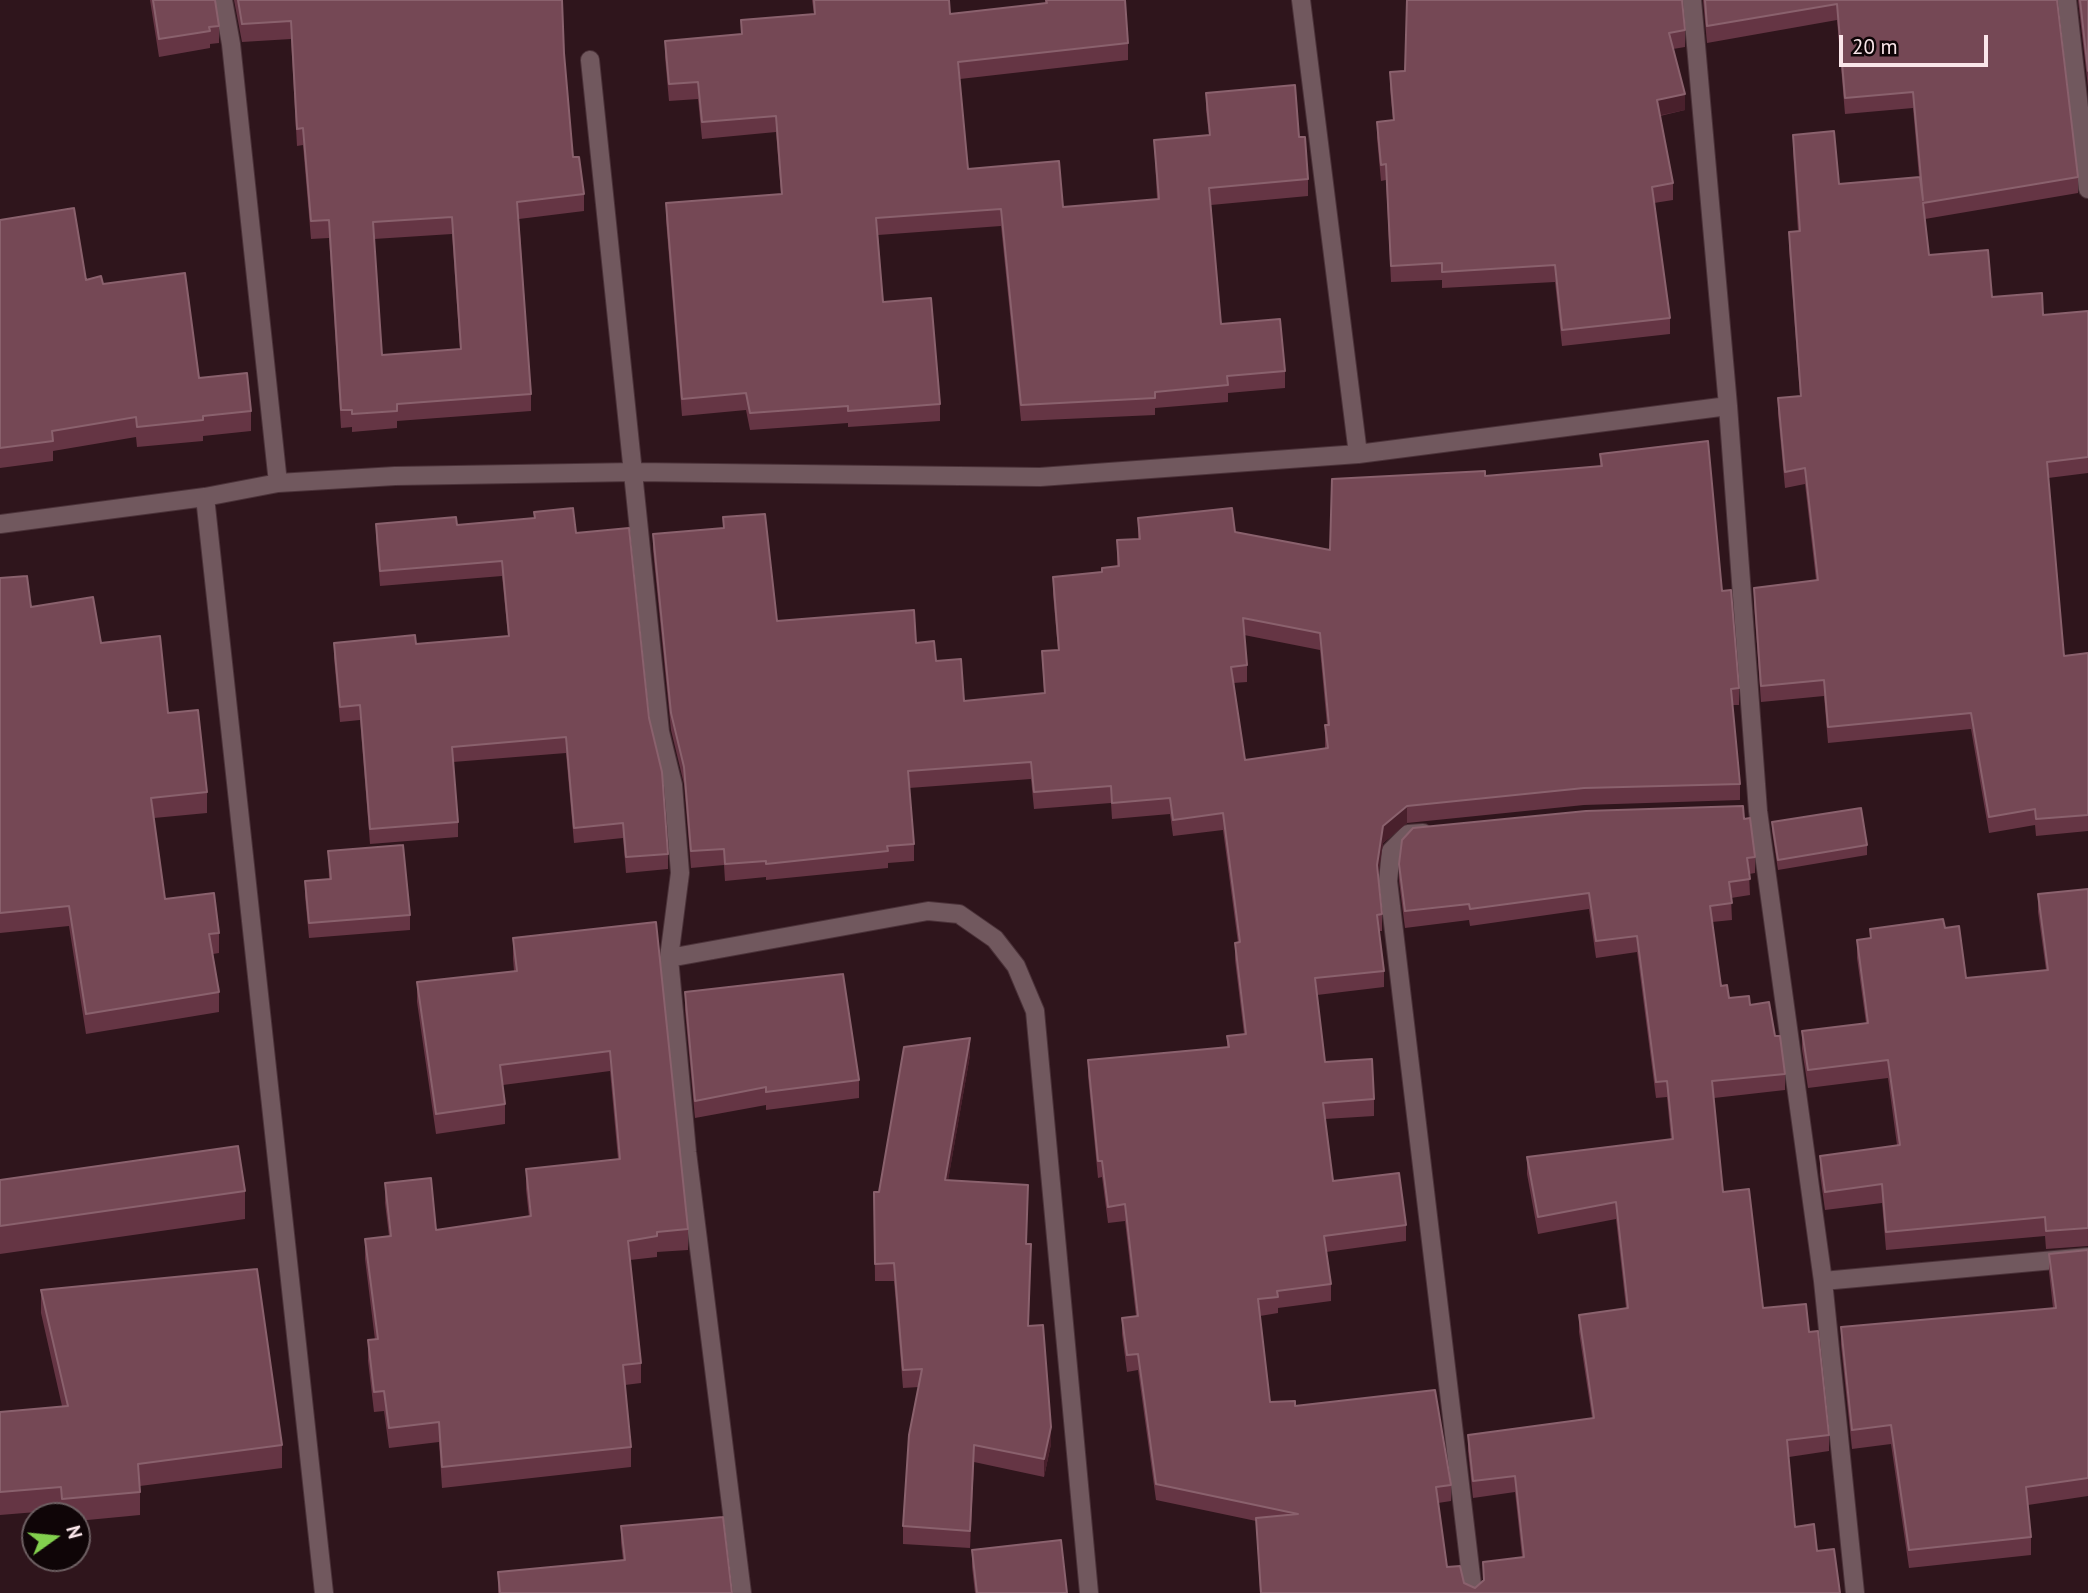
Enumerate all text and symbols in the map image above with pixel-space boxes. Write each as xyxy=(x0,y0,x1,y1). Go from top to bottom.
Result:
scale bar xyxy=(1843,21,1992,65)
text: 20 m xyxy=(1852,33,1898,60)
north arrow xyxy=(21,1502,91,1572)
text: N xyxy=(61,1523,88,1541)

